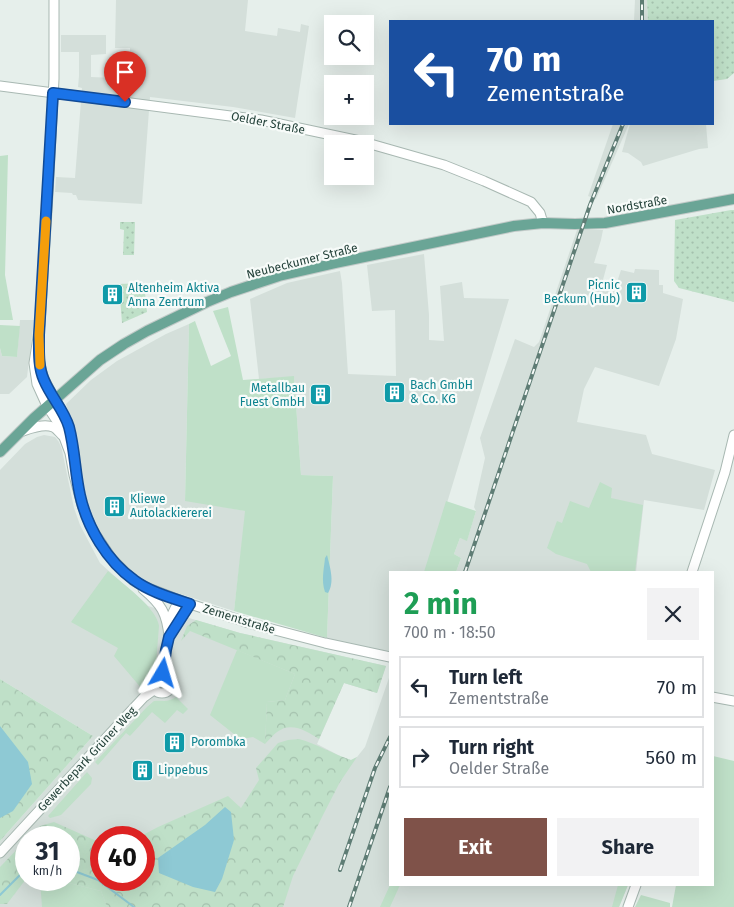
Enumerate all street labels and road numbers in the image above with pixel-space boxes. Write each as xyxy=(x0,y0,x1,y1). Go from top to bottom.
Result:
street label: Oelder Straße xyxy=(230,109,306,137)
street label: Nordstraße xyxy=(606,193,668,217)
street label: Neubeckumer Straße xyxy=(245,240,359,282)
street label: Zementstraße xyxy=(201,601,277,637)
street label: Gewerbepark Grüner Weg xyxy=(35,703,140,814)

